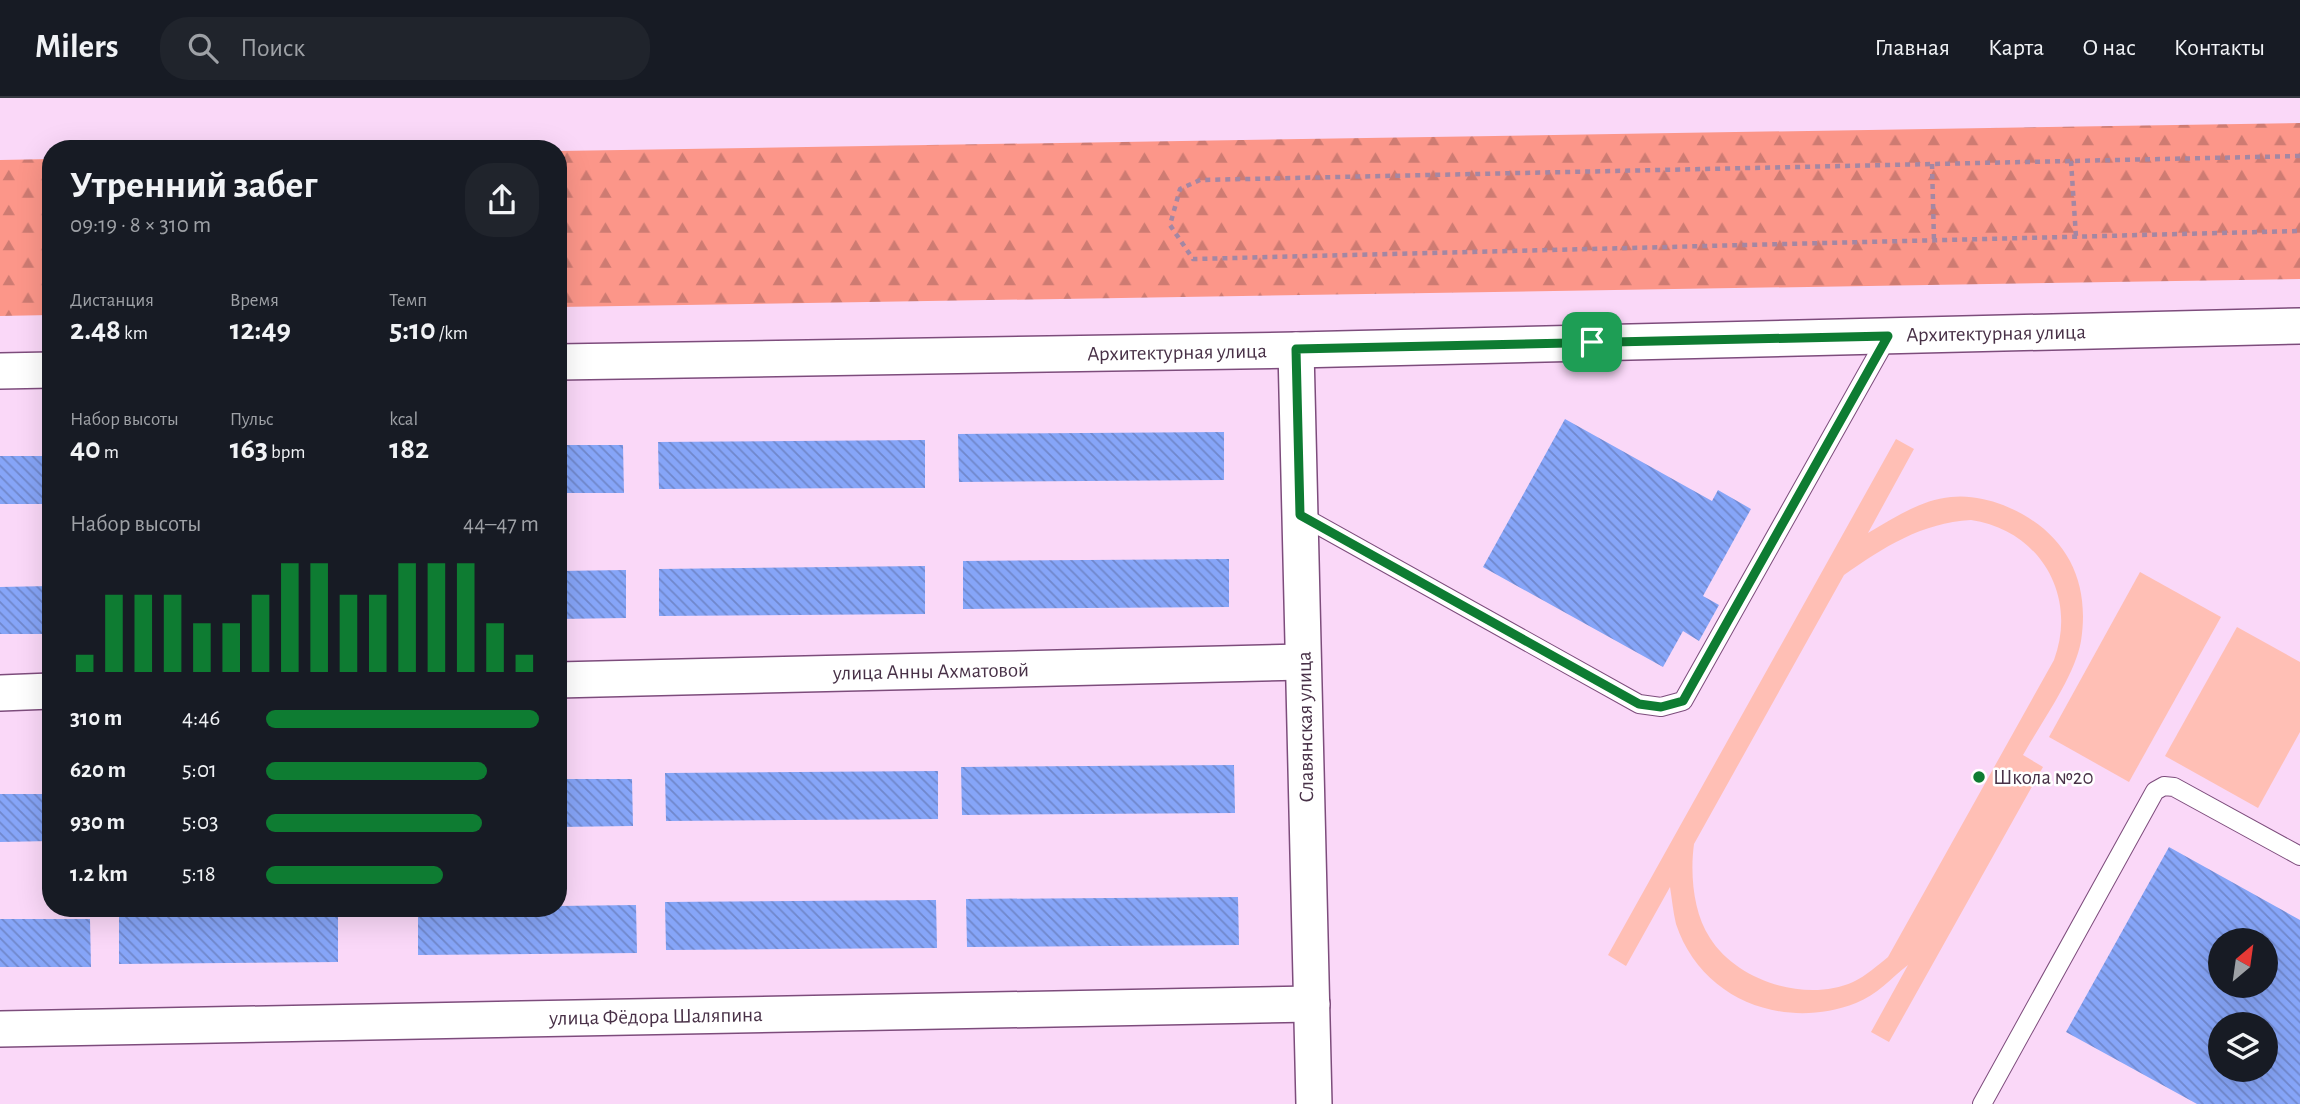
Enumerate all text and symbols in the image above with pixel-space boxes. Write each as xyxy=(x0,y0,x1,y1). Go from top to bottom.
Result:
search box xyxy=(160,17,650,80)
icon: search xyxy=(184,29,222,67)
text: Milers xyxy=(35,31,118,64)
text: Поиск xyxy=(240,35,305,61)
text: Главная xyxy=(1875,36,1950,60)
text: Карта xyxy=(1988,36,2044,60)
text: О нас xyxy=(2082,36,2136,60)
text: Контакты xyxy=(2174,36,2265,60)
button: share xyxy=(465,163,539,237)
text: Утренний забег xyxy=(70,167,317,205)
text: 09:19 · 8 × 310 m xyxy=(70,214,211,237)
text: Дистанция xyxy=(70,291,154,310)
text: Время xyxy=(230,291,279,310)
text: Темп xyxy=(389,291,427,310)
pin xyxy=(1562,312,1622,372)
text: 2.48 xyxy=(70,315,121,345)
text: 12:49 xyxy=(230,315,291,345)
text: 5:10 xyxy=(389,315,436,345)
street label: Архитектурная улица xyxy=(1906,321,2087,346)
icon: arrive xyxy=(1573,323,1611,361)
text: km xyxy=(121,324,148,343)
text: /km xyxy=(436,324,468,343)
street label: Архитектурная улица xyxy=(1087,340,1268,365)
text: Набор высоты xyxy=(70,410,179,429)
text: Пульс xyxy=(230,410,274,429)
text: kcal xyxy=(389,410,418,429)
text: 40 xyxy=(70,434,101,464)
text: 163 xyxy=(230,434,268,464)
text: 182 xyxy=(389,434,429,464)
text: m xyxy=(101,443,119,462)
text: bpm xyxy=(268,443,305,462)
text: Набор высоты xyxy=(70,513,202,536)
text: 44–47 m xyxy=(463,513,539,536)
street label: Славянская улица xyxy=(1294,651,1317,803)
street label: улица Анны Ахматовой xyxy=(832,659,1029,684)
text: 310 m xyxy=(70,707,122,730)
text: 4:46 xyxy=(182,707,220,730)
text: 620 m xyxy=(70,759,126,782)
text: 5:01 xyxy=(182,759,217,782)
place label: Школа №20 xyxy=(1993,767,2093,788)
marker: Школа №20 xyxy=(1971,769,1987,785)
text: 930 m xyxy=(70,811,125,834)
text: 5:03 xyxy=(182,811,219,834)
text: 1.2 km xyxy=(70,863,128,886)
text: 5:18 xyxy=(182,863,216,886)
north arrow xyxy=(2208,928,2278,998)
map controls xyxy=(2208,928,2278,1082)
street label: улица Фёдора Шаляпина xyxy=(548,1004,763,1029)
button: layers xyxy=(2208,1012,2278,1082)

